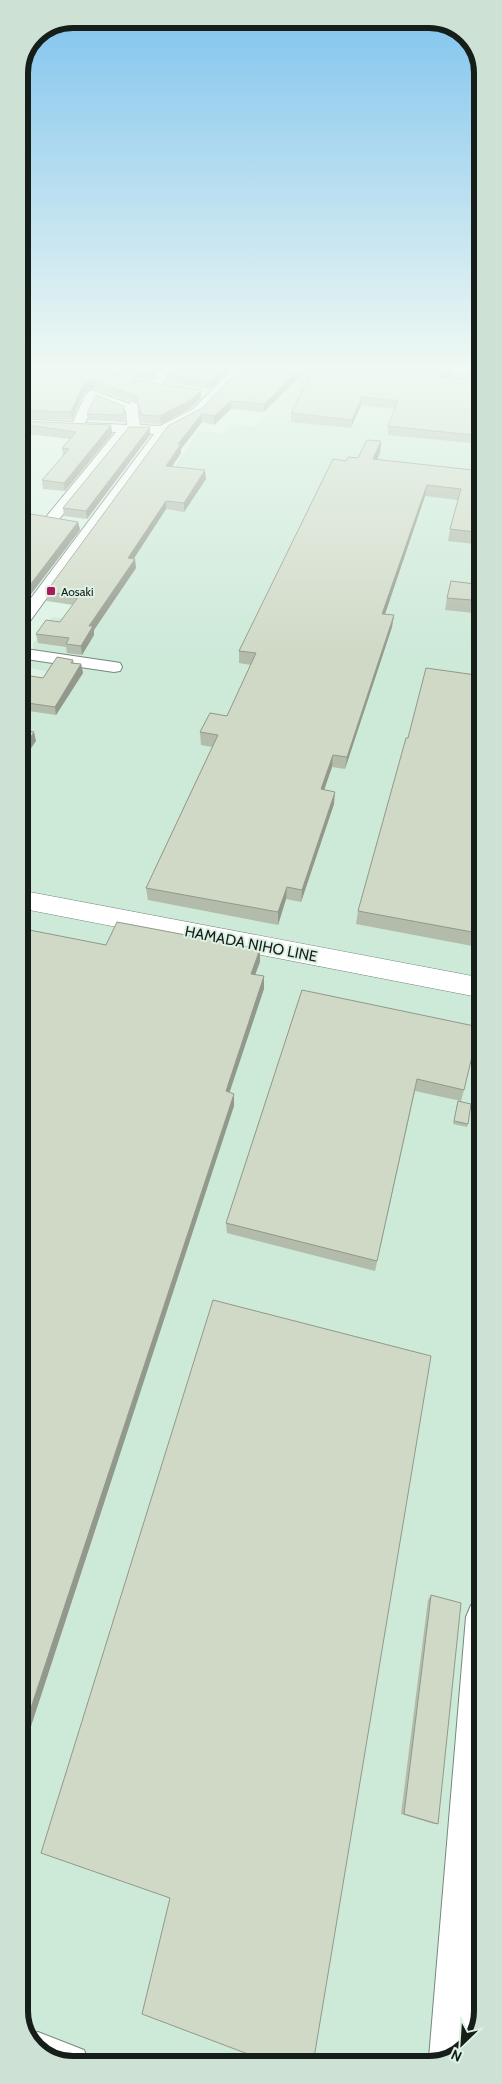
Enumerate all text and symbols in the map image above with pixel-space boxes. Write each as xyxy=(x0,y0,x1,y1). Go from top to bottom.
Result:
place label: Aosaki xyxy=(61,584,94,599)
marker: Aosaki xyxy=(45,585,57,597)
street label: HAMADA NIHO LINE xyxy=(183,922,319,966)
north arrow xyxy=(437,2019,487,2069)
text: N xyxy=(448,2046,465,2066)

